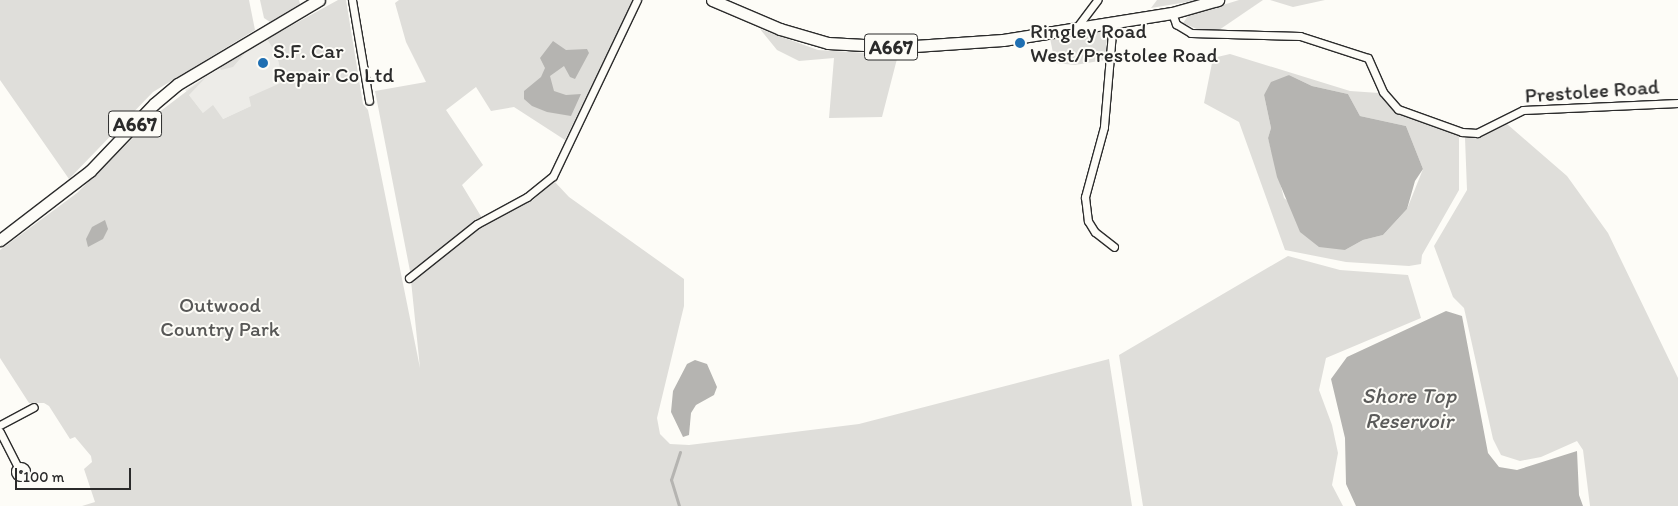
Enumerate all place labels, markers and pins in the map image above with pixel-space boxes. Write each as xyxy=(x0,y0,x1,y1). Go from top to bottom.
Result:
place label: Ringley Road West/Prestolee Road xyxy=(1030,18,1218,68)
marker: Ringley Road West/Prestolee Road xyxy=(1014,37,1026,49)
place label: S.F. Car Repair Co Ltd xyxy=(273,38,394,88)
marker: S.F. Car Repair Co Ltd xyxy=(257,57,269,69)

